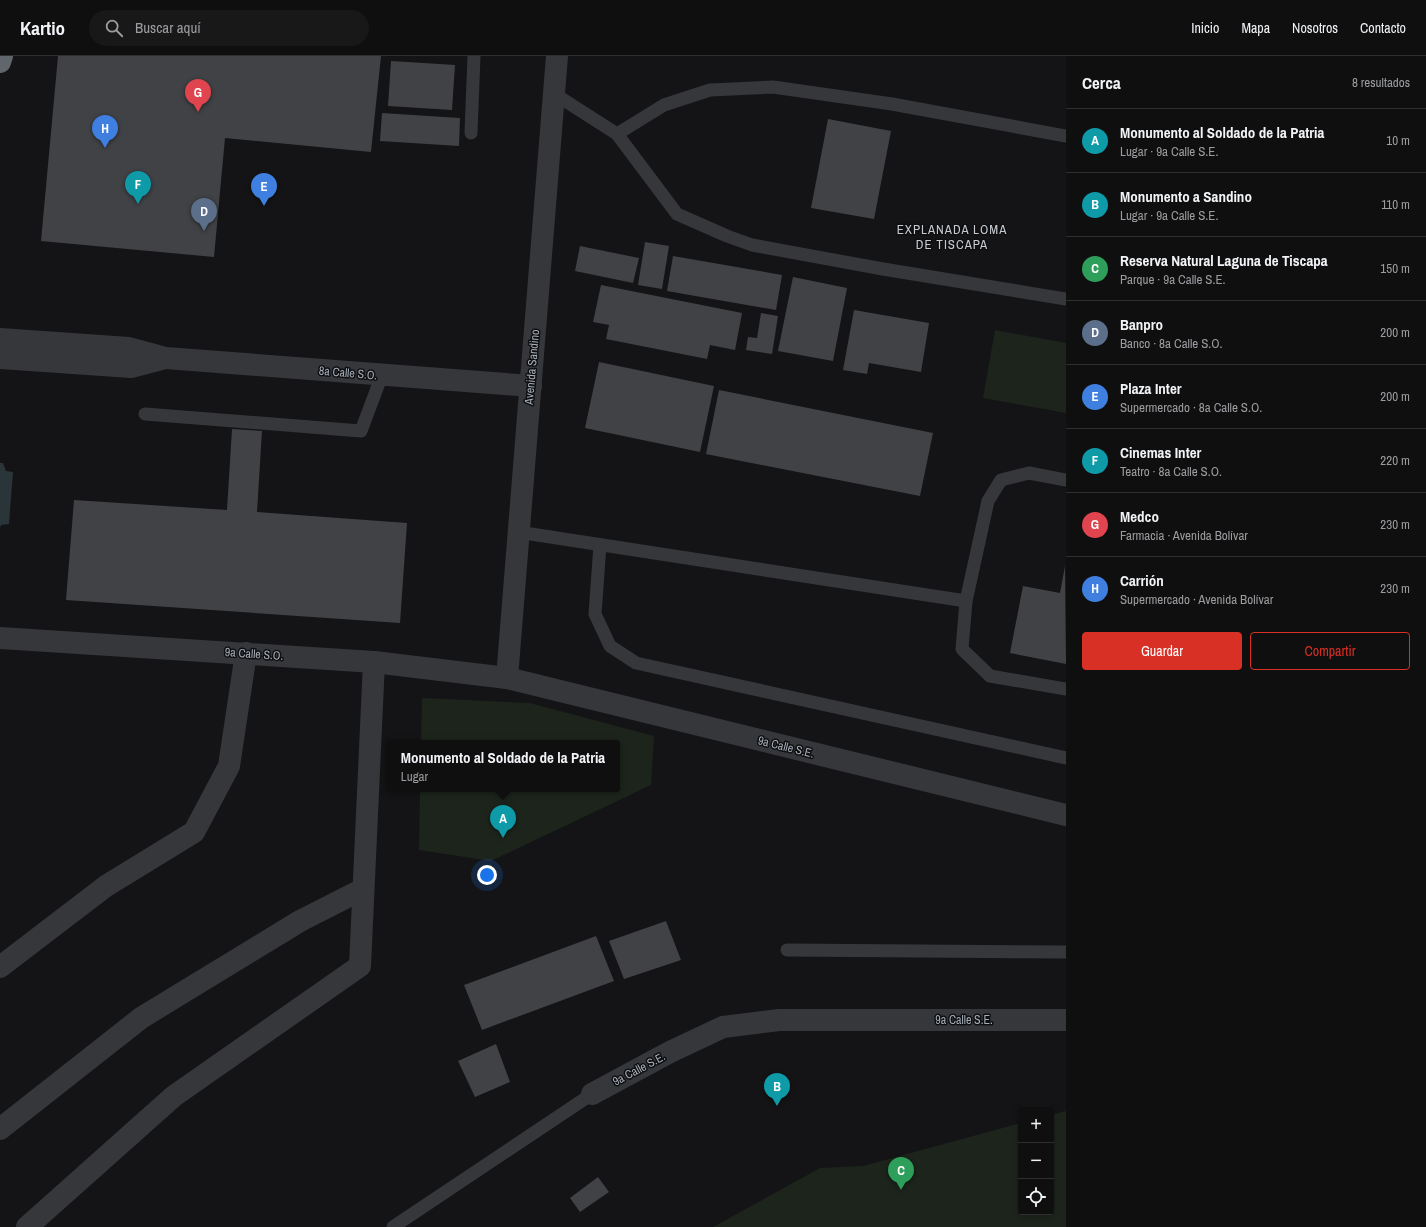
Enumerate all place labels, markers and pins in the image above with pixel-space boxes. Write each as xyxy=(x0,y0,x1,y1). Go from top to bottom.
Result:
pin: G xyxy=(185,79,211,112)
pin: H xyxy=(92,115,118,148)
pin: F xyxy=(125,171,151,204)
pin: E xyxy=(251,173,277,206)
pin: D xyxy=(191,198,217,231)
pin: A xyxy=(490,805,516,838)
pin: B xyxy=(764,1073,790,1106)
pin: C xyxy=(888,1157,914,1190)

